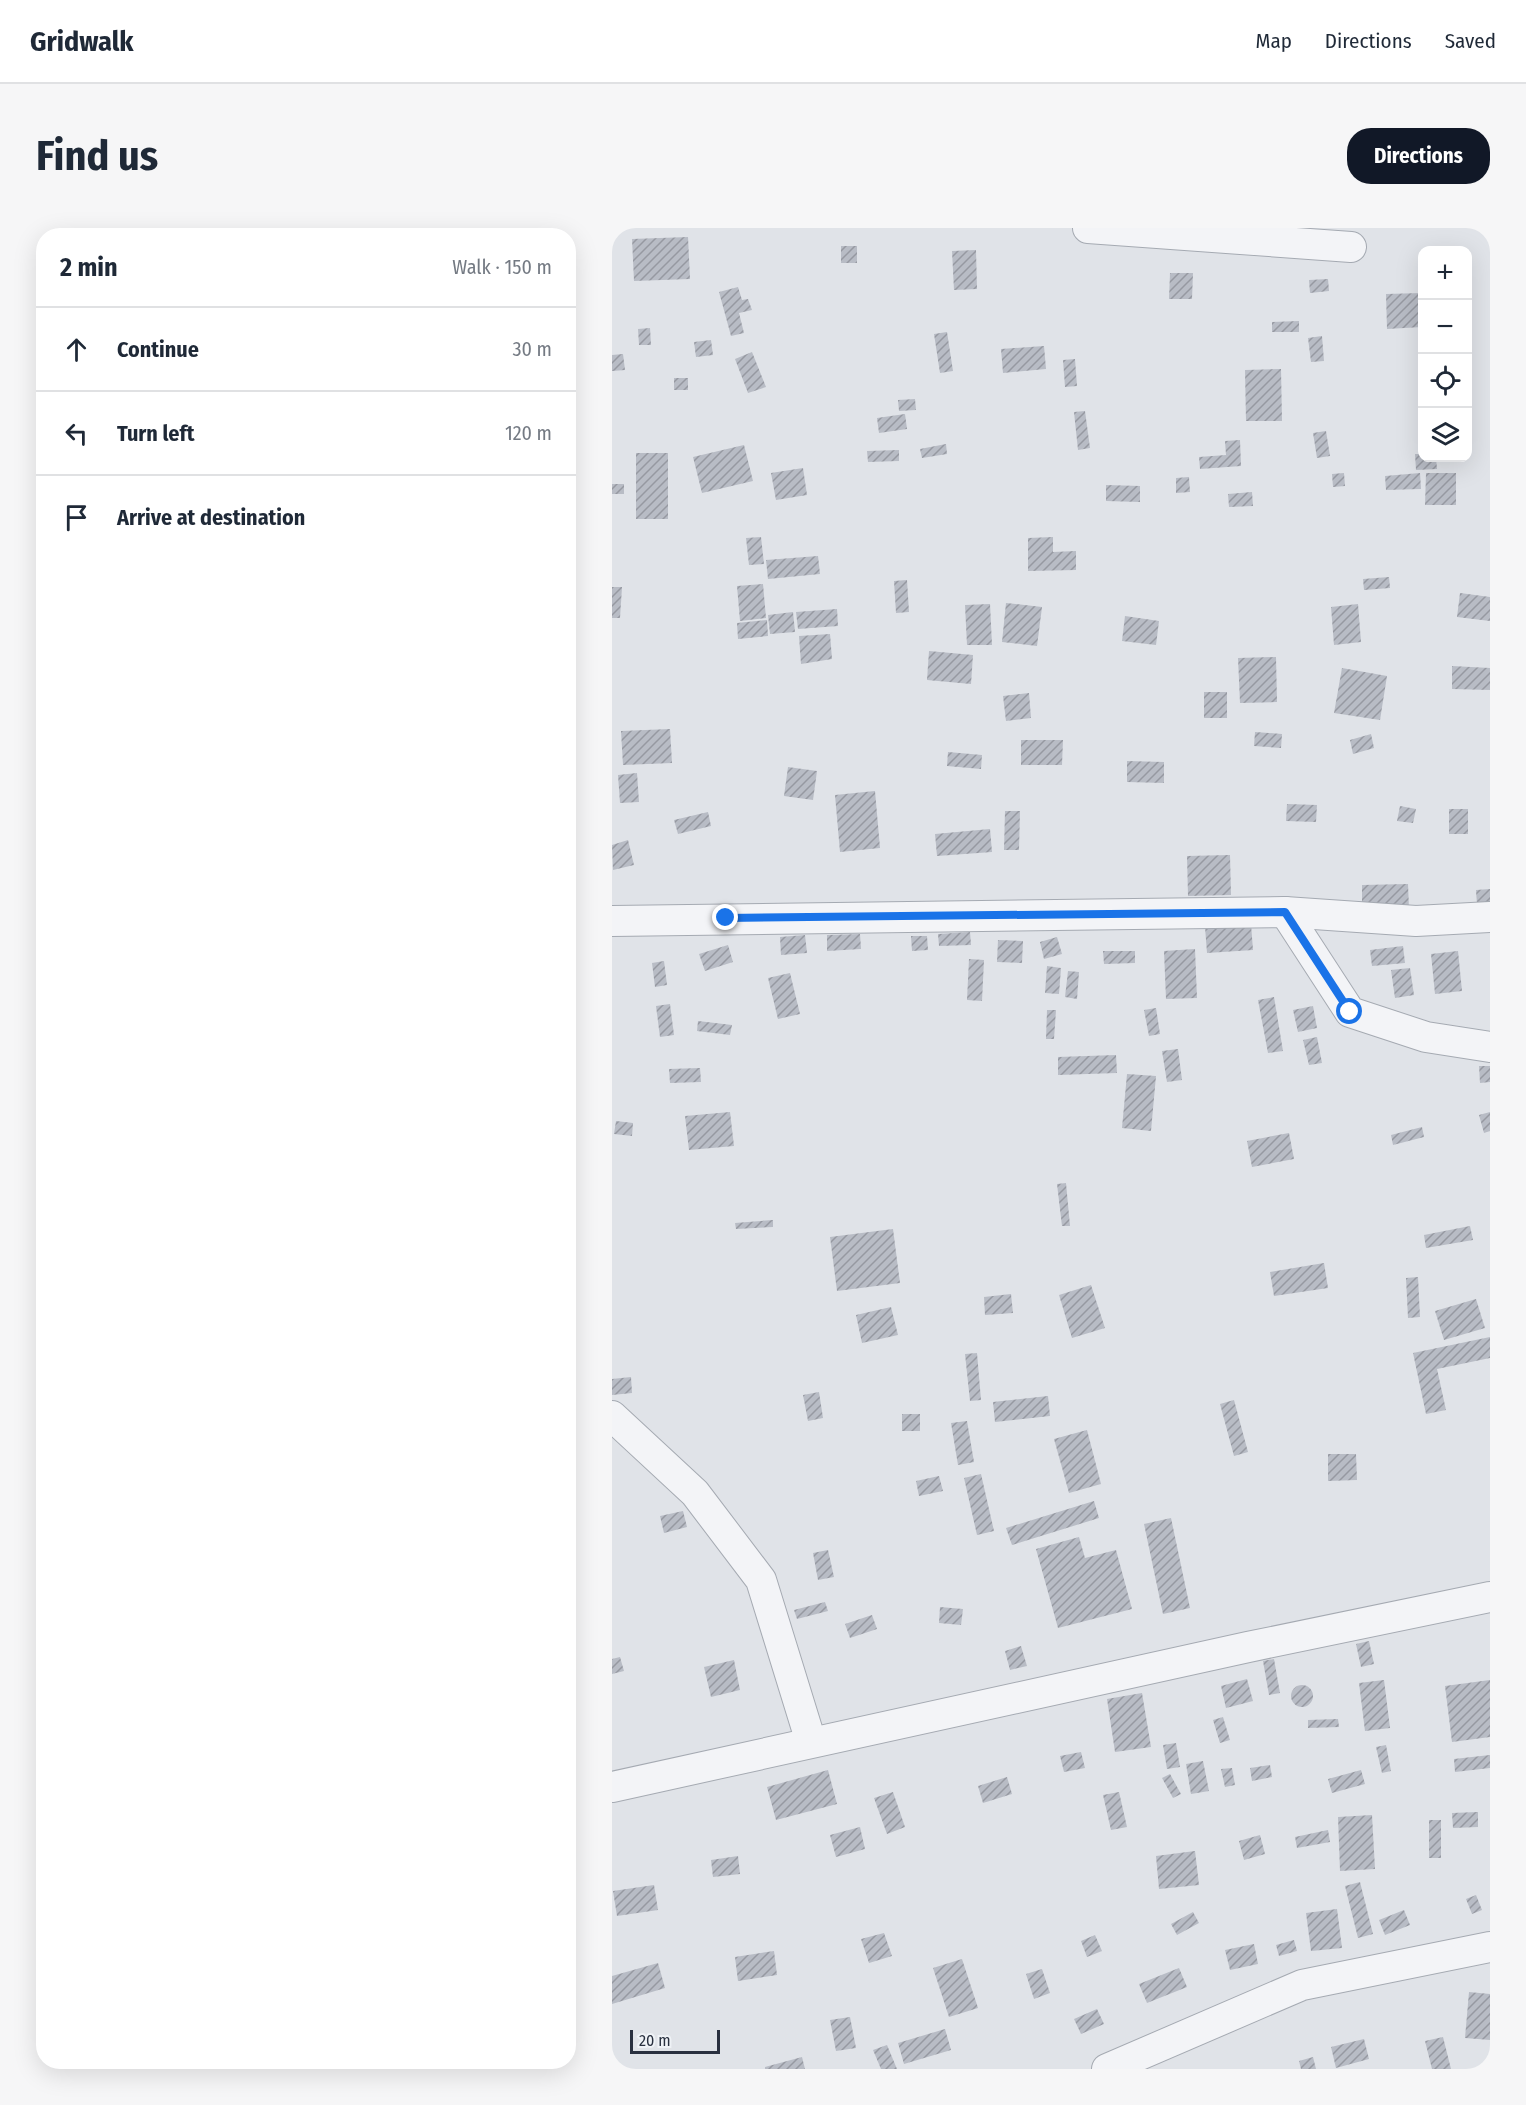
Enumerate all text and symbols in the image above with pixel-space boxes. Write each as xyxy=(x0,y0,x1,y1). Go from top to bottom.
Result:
text: Gridwalk xyxy=(30,25,134,58)
text: Map xyxy=(1255,28,1292,54)
text: Directions xyxy=(1325,28,1412,54)
text: Saved xyxy=(1445,28,1496,54)
button: Directions xyxy=(1347,128,1490,184)
text: Find us xyxy=(36,131,158,181)
map controls xyxy=(1418,246,1472,462)
button: + xyxy=(1418,246,1472,300)
text: 2 min xyxy=(60,252,118,283)
text: Walk · 150 m xyxy=(452,255,552,279)
button: − xyxy=(1418,300,1472,354)
icon: ahead xyxy=(60,333,93,366)
text: Continue xyxy=(117,336,199,363)
text: 30 m xyxy=(512,337,552,361)
button: locate xyxy=(1418,354,1472,408)
button: layers xyxy=(1418,408,1472,462)
icon: left xyxy=(60,417,93,450)
text: Turn left xyxy=(117,420,195,447)
text: 120 m xyxy=(505,421,552,445)
icon: arrive xyxy=(60,501,93,534)
text: Arrive at destination xyxy=(117,504,305,531)
route end xyxy=(712,904,738,930)
route start xyxy=(1336,998,1362,1024)
scale bar xyxy=(630,2027,720,2054)
text: 20 m xyxy=(639,2031,670,2050)

